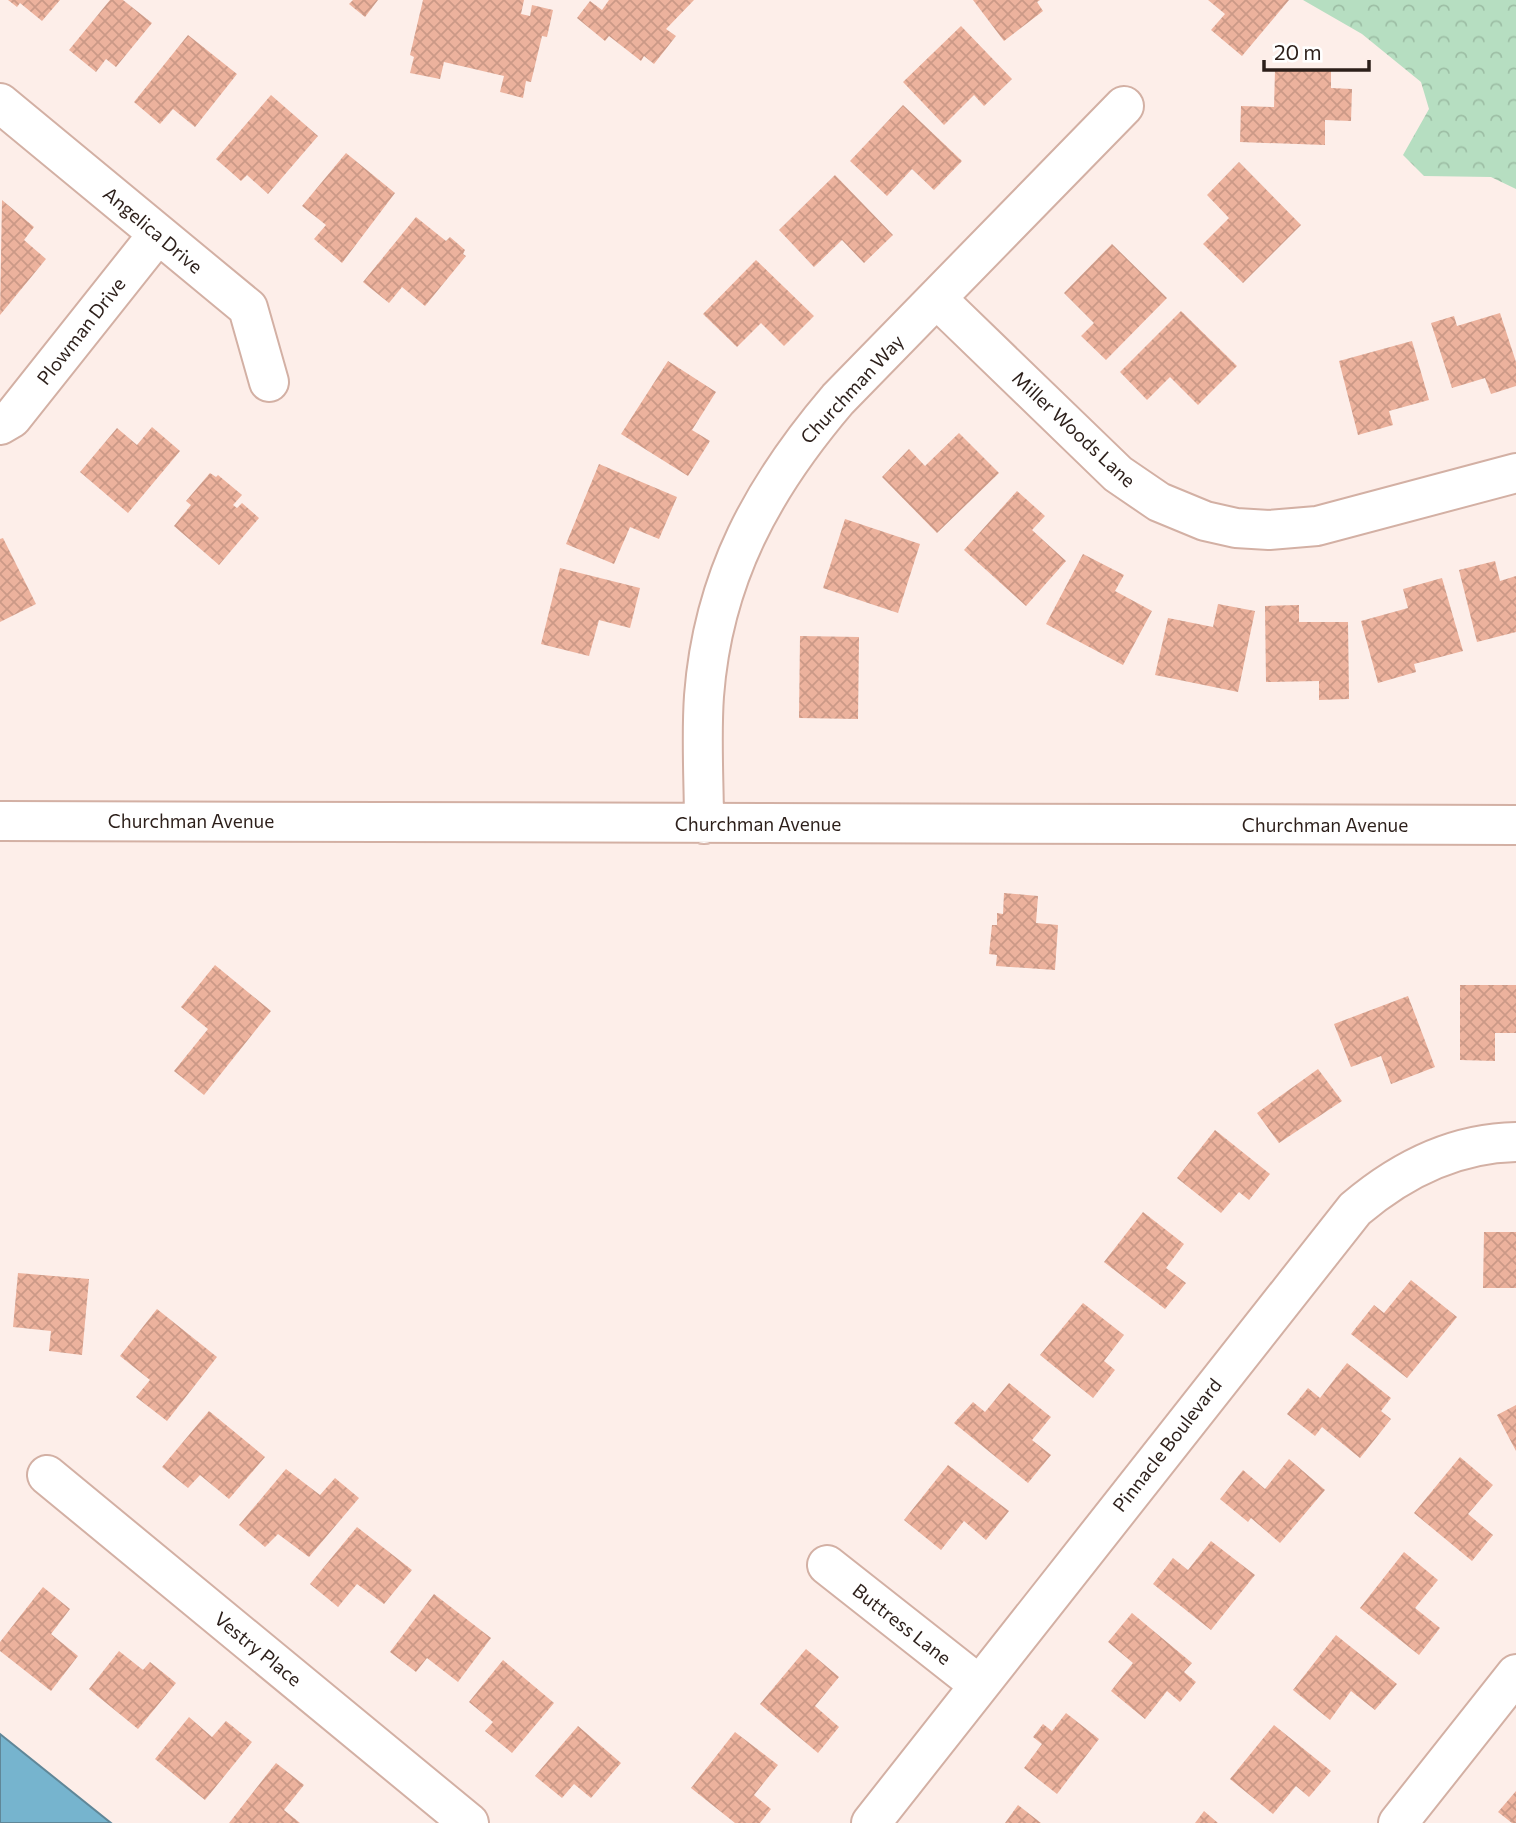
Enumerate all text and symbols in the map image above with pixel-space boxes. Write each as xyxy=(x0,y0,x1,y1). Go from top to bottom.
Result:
scale bar xyxy=(1264,28,1369,72)
text: 20 m xyxy=(1274,39,1322,64)
street label: Angelica Drive xyxy=(99,181,208,278)
street label: Plowman Drive xyxy=(32,272,130,389)
street label: Churchman Way xyxy=(795,329,908,448)
street label: Miller Woods Lane xyxy=(1008,366,1141,492)
street label: Churchman Avenue xyxy=(108,809,274,832)
street label: Churchman Avenue xyxy=(675,812,841,835)
street label: Churchman Avenue xyxy=(1242,813,1408,836)
street label: Pinnacle Boulevard xyxy=(1107,1373,1226,1516)
street label: Buttress Lane xyxy=(849,1578,956,1669)
street label: Vestry Place xyxy=(210,1607,306,1691)

